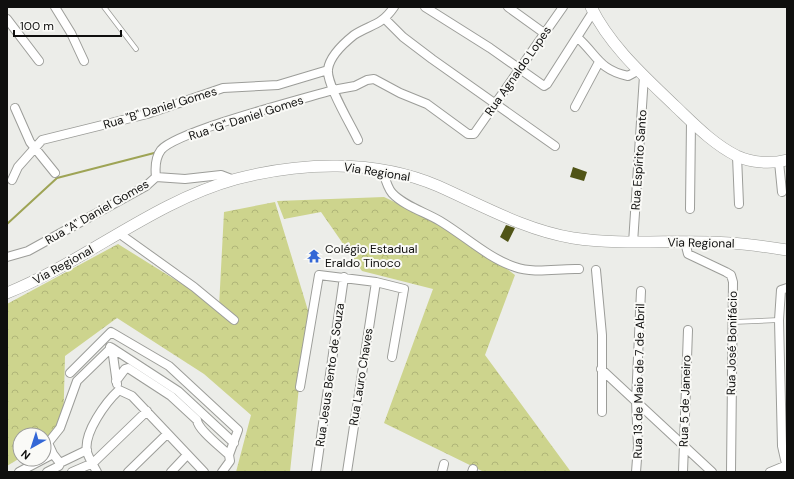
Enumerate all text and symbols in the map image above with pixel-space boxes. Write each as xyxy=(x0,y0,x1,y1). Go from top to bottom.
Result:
scale bar xyxy=(14,12,121,38)
text: 100 m xyxy=(20,18,54,34)
street label: Rua Agnaldo Lopes xyxy=(481,23,555,119)
street label: Rua "B" Daniel Gomes xyxy=(101,83,219,133)
street label: Rua "G" Daniel Gomes xyxy=(186,92,306,144)
street label: Rua Espírito Santo xyxy=(627,109,651,211)
street label: Via Regional xyxy=(343,159,411,185)
street label: Rua "A" Daniel Gomes xyxy=(42,176,152,248)
street label: Via Regional xyxy=(667,234,735,252)
place label: Colégio Estadual Eraldo Tinoco xyxy=(325,241,417,271)
street label: Via Regional xyxy=(30,242,96,288)
temple icon: Colégio Estadual Eraldo Tinoco xyxy=(306,248,322,264)
street label: Rua José Bonifácio xyxy=(723,291,741,395)
street label: Rua Jesus Bento de Souza xyxy=(312,302,348,448)
street label: Rua 13 de Maio de 7 de Abril xyxy=(630,303,648,459)
street label: Rua Lauro Chaves xyxy=(345,327,377,427)
street label: Rua 5 de Janeiro xyxy=(675,355,695,447)
north arrow xyxy=(12,427,52,467)
text: N xyxy=(18,447,33,463)

